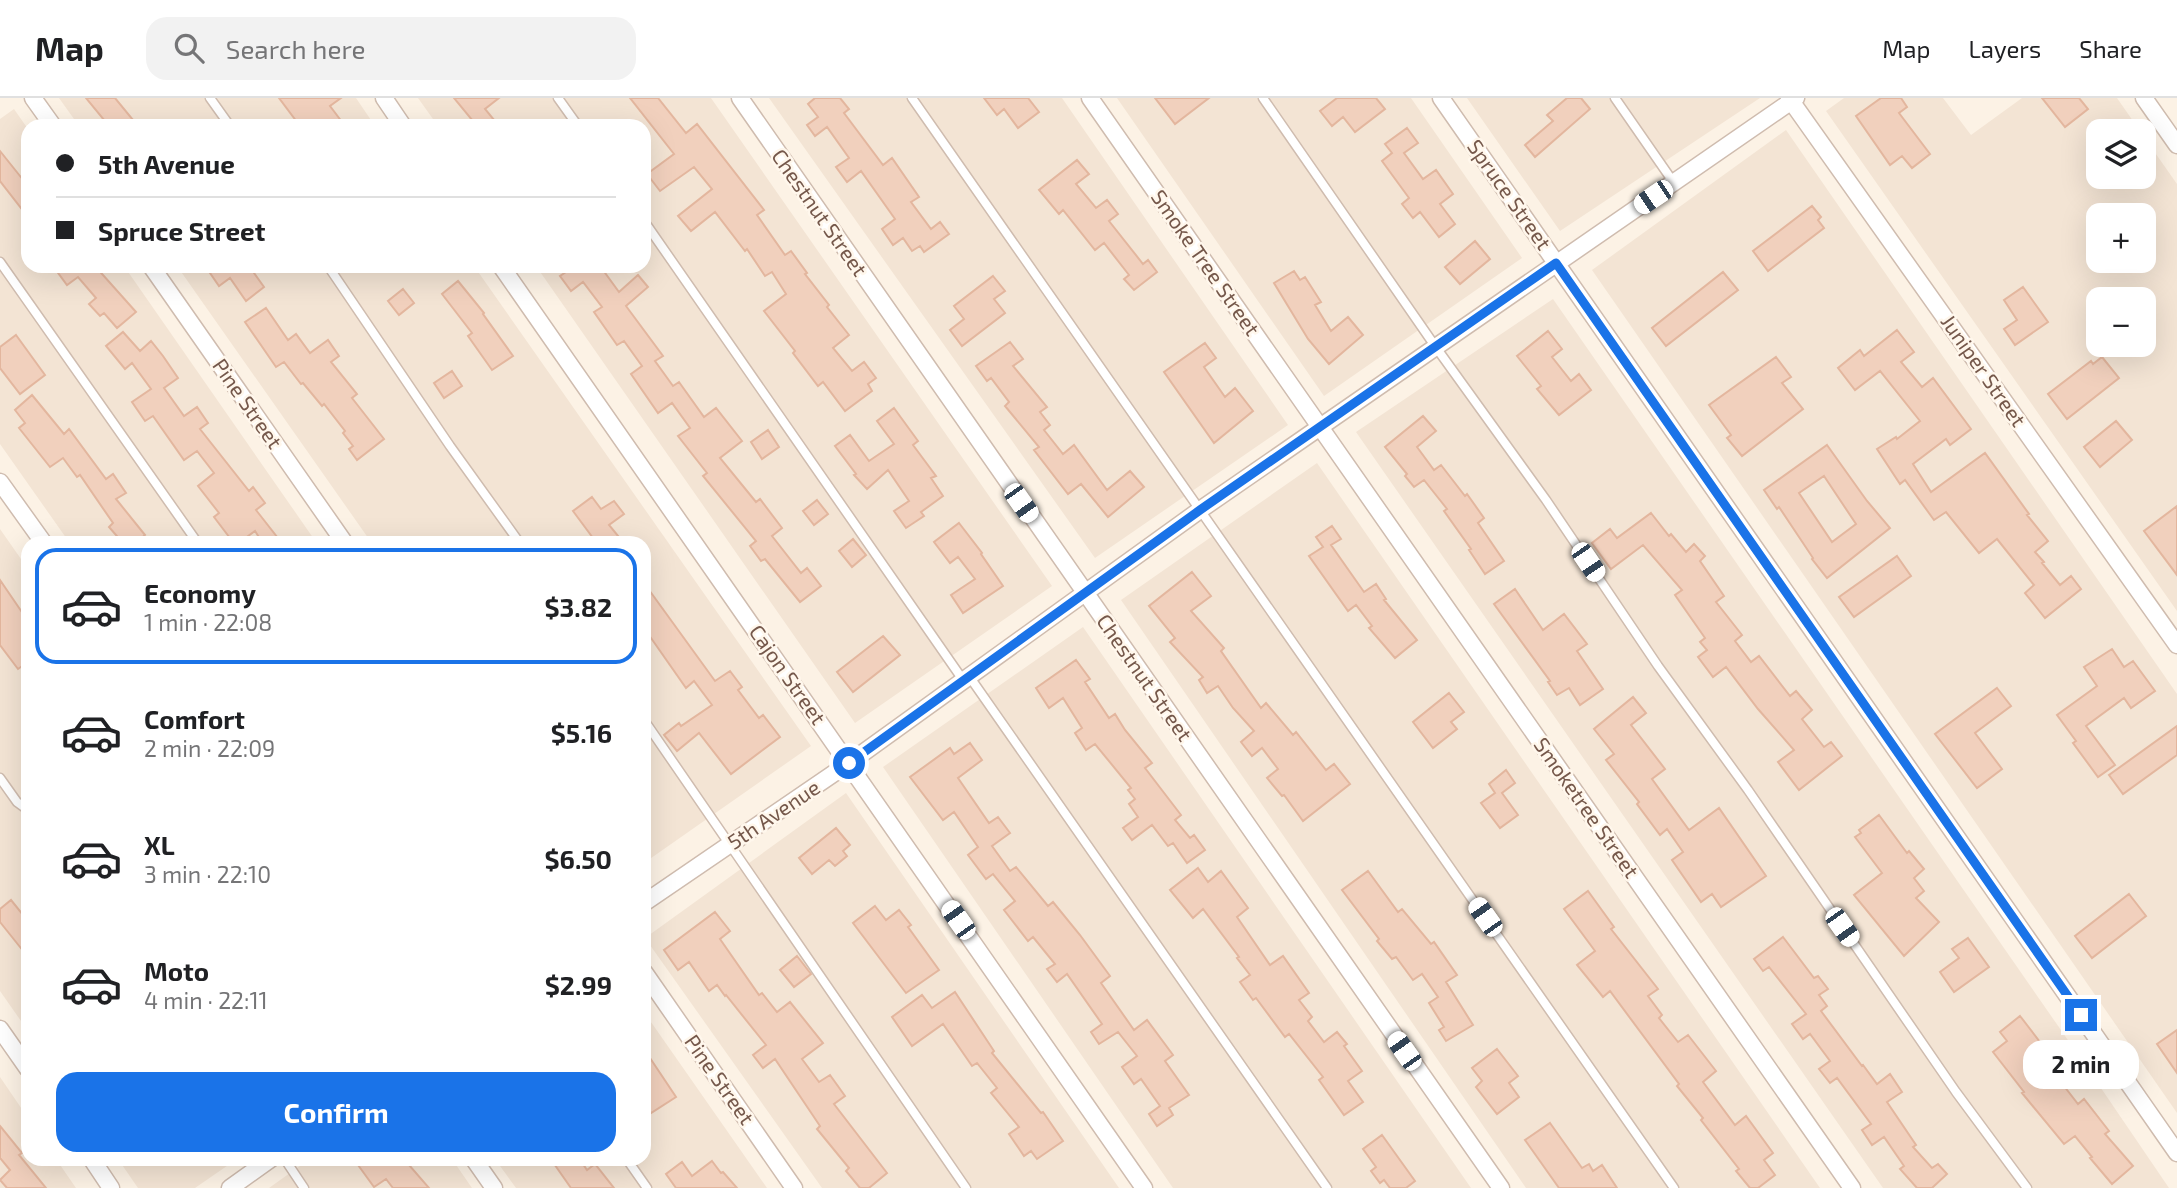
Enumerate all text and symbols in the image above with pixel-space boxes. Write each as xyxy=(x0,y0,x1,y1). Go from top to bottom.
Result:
search box xyxy=(146,17,636,80)
text: Map xyxy=(35,28,104,68)
icon: search xyxy=(170,29,208,67)
text: Search here xyxy=(226,33,365,64)
text: Map xyxy=(1882,34,1930,63)
text: Layers xyxy=(1968,34,2041,63)
text: Share xyxy=(2079,34,2142,63)
map controls xyxy=(2086,119,2156,357)
button: layers xyxy=(2086,119,2156,189)
street label: Spruce Street xyxy=(1463,134,1557,254)
street label: Chestnut Street xyxy=(767,144,873,280)
text: 5th Avenue xyxy=(98,148,235,179)
car xyxy=(1630,177,1677,217)
street label: Smoke Tree Street xyxy=(1147,185,1266,340)
button: + xyxy=(2086,203,2156,273)
text: Spruce Street xyxy=(98,215,265,246)
button: − xyxy=(2086,287,2156,357)
street label: Juniper Street xyxy=(1936,309,2032,431)
street label: Pine Street xyxy=(208,353,288,453)
car xyxy=(1001,480,1042,526)
car xyxy=(1568,539,1609,585)
icon: car xyxy=(60,575,123,638)
text: Economy xyxy=(144,577,256,608)
text: $3.82 xyxy=(545,591,612,622)
text: 1 min · 22:08 xyxy=(144,608,272,636)
street label: Chestnut Street xyxy=(1092,609,1198,745)
street label: Cajon Street xyxy=(744,619,832,729)
icon: car xyxy=(60,701,123,764)
text: Comfort xyxy=(144,703,245,734)
text: $5.16 xyxy=(551,717,612,748)
street label: Smoketree Street xyxy=(1530,732,1645,882)
text: 2 min · 22:09 xyxy=(144,734,275,762)
route start xyxy=(833,747,865,779)
street label: 5th Avenue xyxy=(722,774,824,854)
icon: car xyxy=(60,827,123,890)
text: XL xyxy=(144,829,175,860)
text: $6.50 xyxy=(544,843,612,874)
text: 3 min · 22:10 xyxy=(144,860,271,888)
car xyxy=(1465,894,1506,940)
car xyxy=(938,897,979,943)
car xyxy=(1822,904,1863,950)
icon: car xyxy=(60,953,123,1016)
text: Moto xyxy=(144,955,209,986)
text: $2.99 xyxy=(545,969,612,1000)
text: 4 min · 22:11 xyxy=(144,986,268,1014)
route end xyxy=(2065,999,2097,1031)
car xyxy=(1384,1028,1425,1074)
street label: Pine Street xyxy=(680,1029,760,1129)
callout: 2 min xyxy=(2023,1040,2139,1088)
text: 2 min xyxy=(2052,1050,2110,1078)
button: Confirm xyxy=(56,1072,616,1152)

